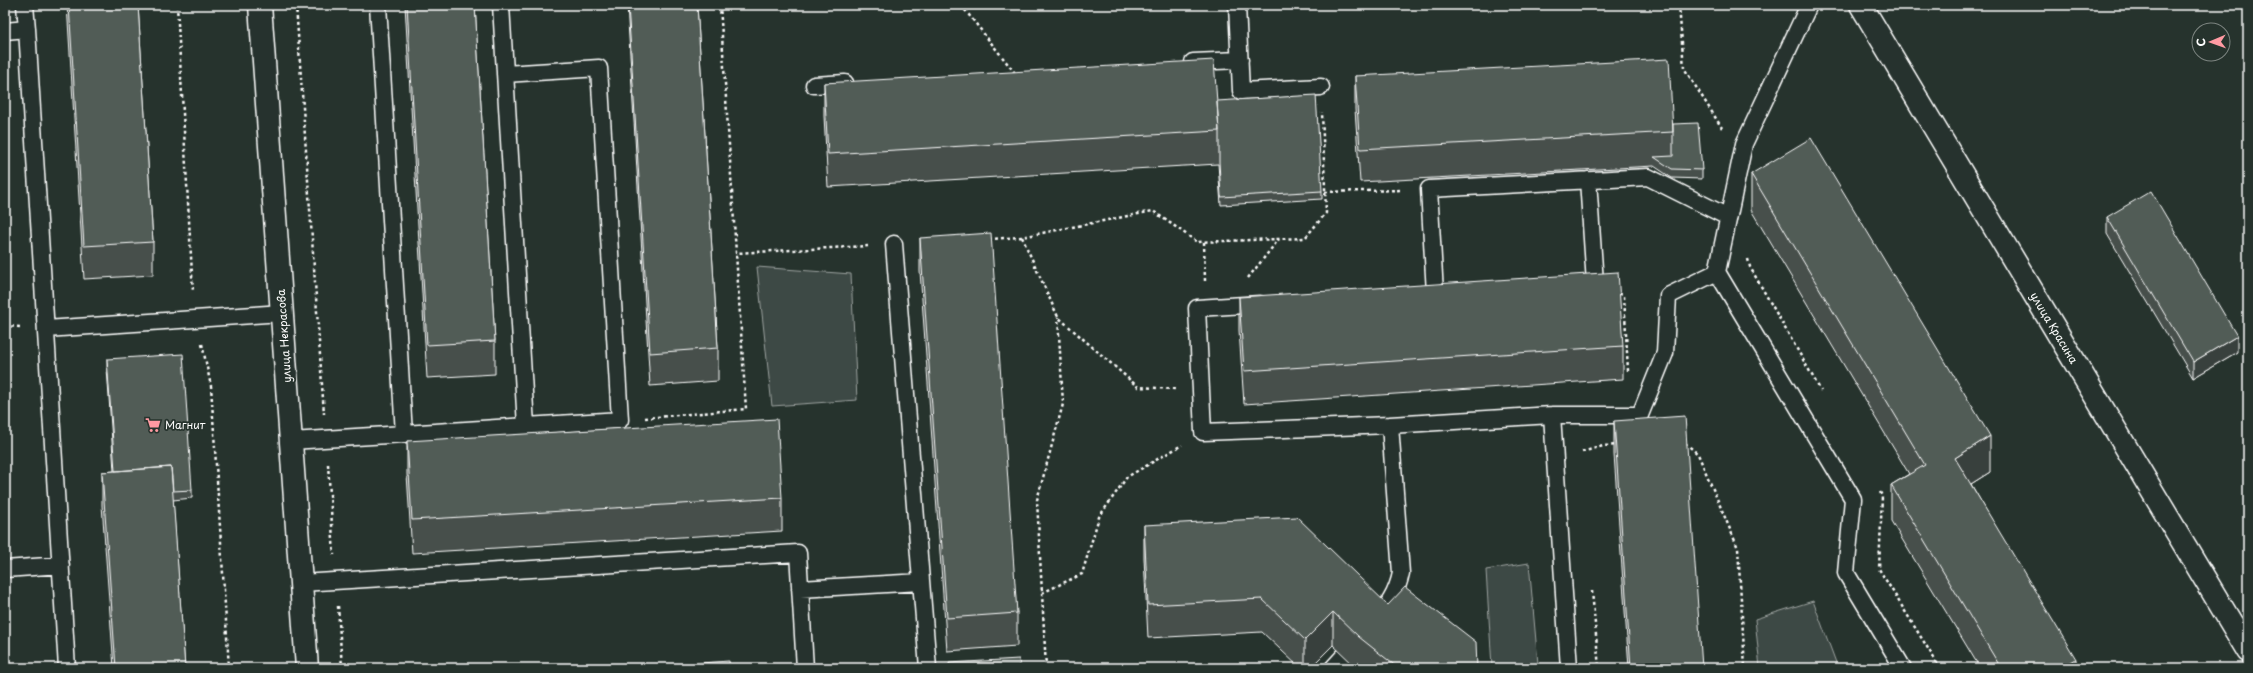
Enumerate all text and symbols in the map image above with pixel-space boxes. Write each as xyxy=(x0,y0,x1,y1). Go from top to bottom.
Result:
north arrow xyxy=(2191,22,2231,62)
text: С xyxy=(2192,38,2209,47)
street label: улица Некрасова xyxy=(272,288,295,384)
street label: улица Красина xyxy=(2026,289,2083,367)
supermarket icon: Магнит xyxy=(144,416,162,434)
place label: Магнит xyxy=(165,416,206,433)

